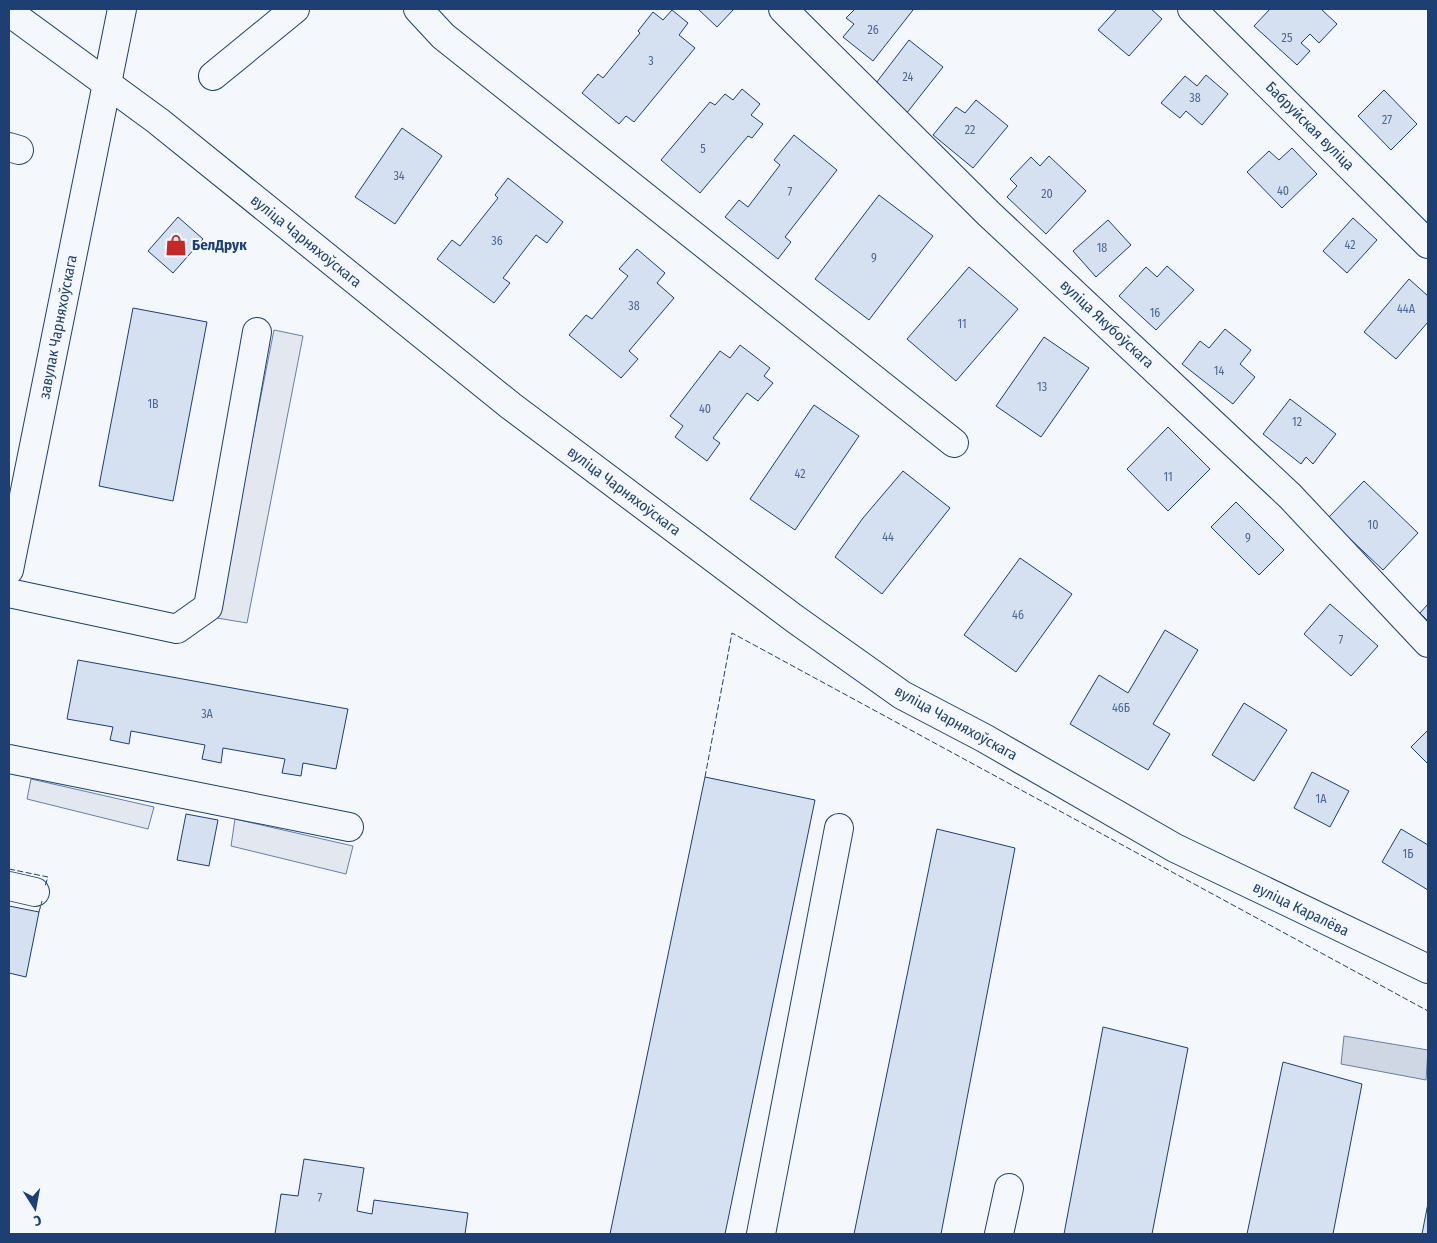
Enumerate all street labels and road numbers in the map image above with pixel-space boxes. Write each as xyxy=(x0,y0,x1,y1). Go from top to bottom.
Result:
street label: Бабруйская вуліца xyxy=(1262,78,1358,174)
street label: вуліца Чарняхоўскага xyxy=(247,191,365,291)
street label: завулак Чарняхоўскага xyxy=(35,253,81,401)
street label: вуліца Якубоўскага xyxy=(1056,276,1158,372)
street label: вуліца Чарняхоўскага xyxy=(564,443,684,539)
street label: вуліца Чарняхоўскага xyxy=(892,682,1020,764)
street label: вуліца Каралёва xyxy=(1250,878,1352,940)

